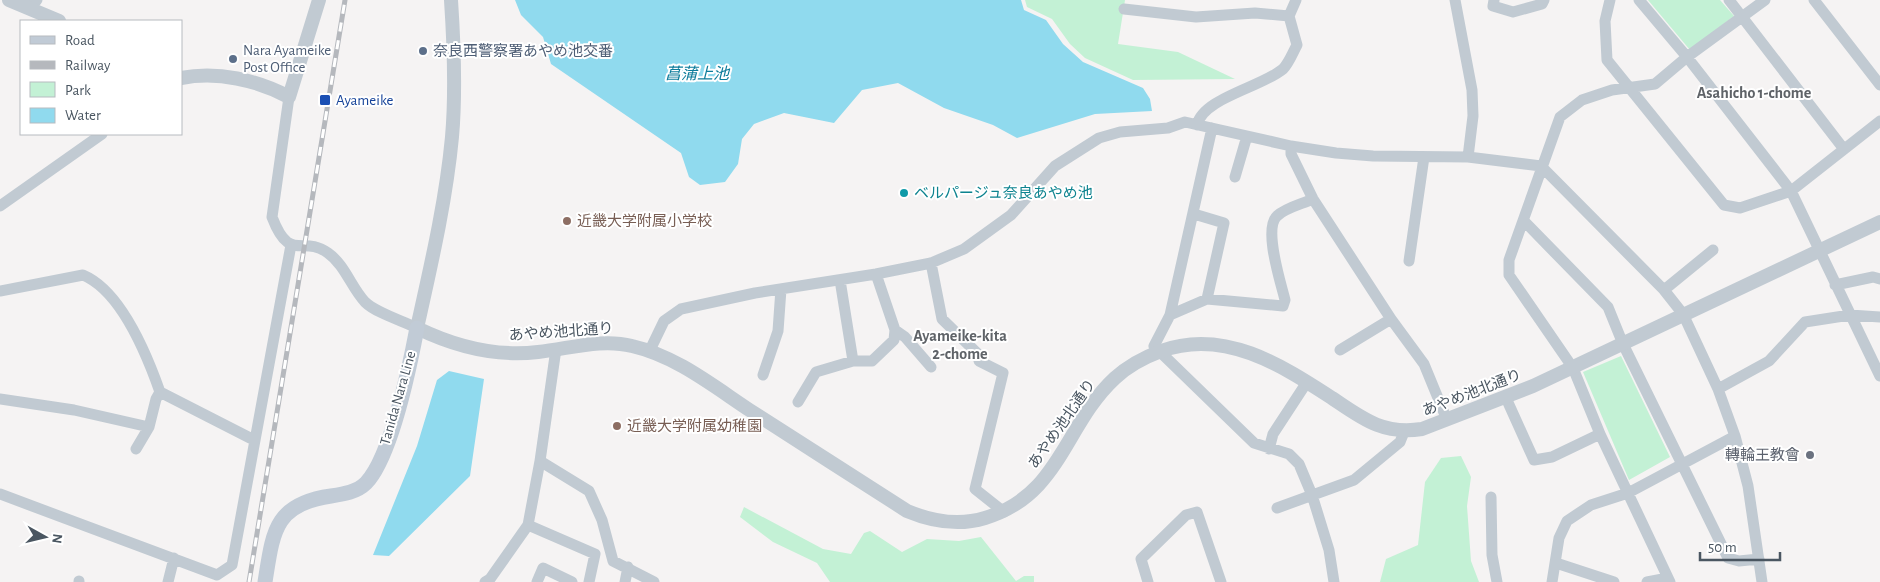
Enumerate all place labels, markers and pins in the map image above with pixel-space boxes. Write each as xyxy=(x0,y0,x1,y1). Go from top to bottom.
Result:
place label: Nara Ayameike Post Office xyxy=(243,43,331,75)
place label: 奈良西警察署あやめ池交番 xyxy=(433,43,613,59)
marker: 奈良西警察署あやめ池交番 xyxy=(417,45,429,57)
marker: Nara Ayameike Post Office xyxy=(227,53,239,65)
marker: Ayameike xyxy=(318,93,332,107)
place label: Ayameike xyxy=(336,93,393,108)
place label: ベルパージュ奈良あやめ池 xyxy=(914,185,1093,201)
marker: ベルパージュ奈良あやめ池 xyxy=(898,187,910,199)
place label: 近畿大学附属小学校 xyxy=(577,212,712,229)
marker: 近畿大学附属小学校 xyxy=(561,215,573,227)
place label: 近畿大学附属幼稚園 xyxy=(627,417,762,434)
marker: 近畿大学附属幼稚園 xyxy=(611,420,623,432)
place label: 轉輪王教會 xyxy=(1725,446,1800,463)
marker: 轉輪王教會 xyxy=(1804,449,1816,461)

